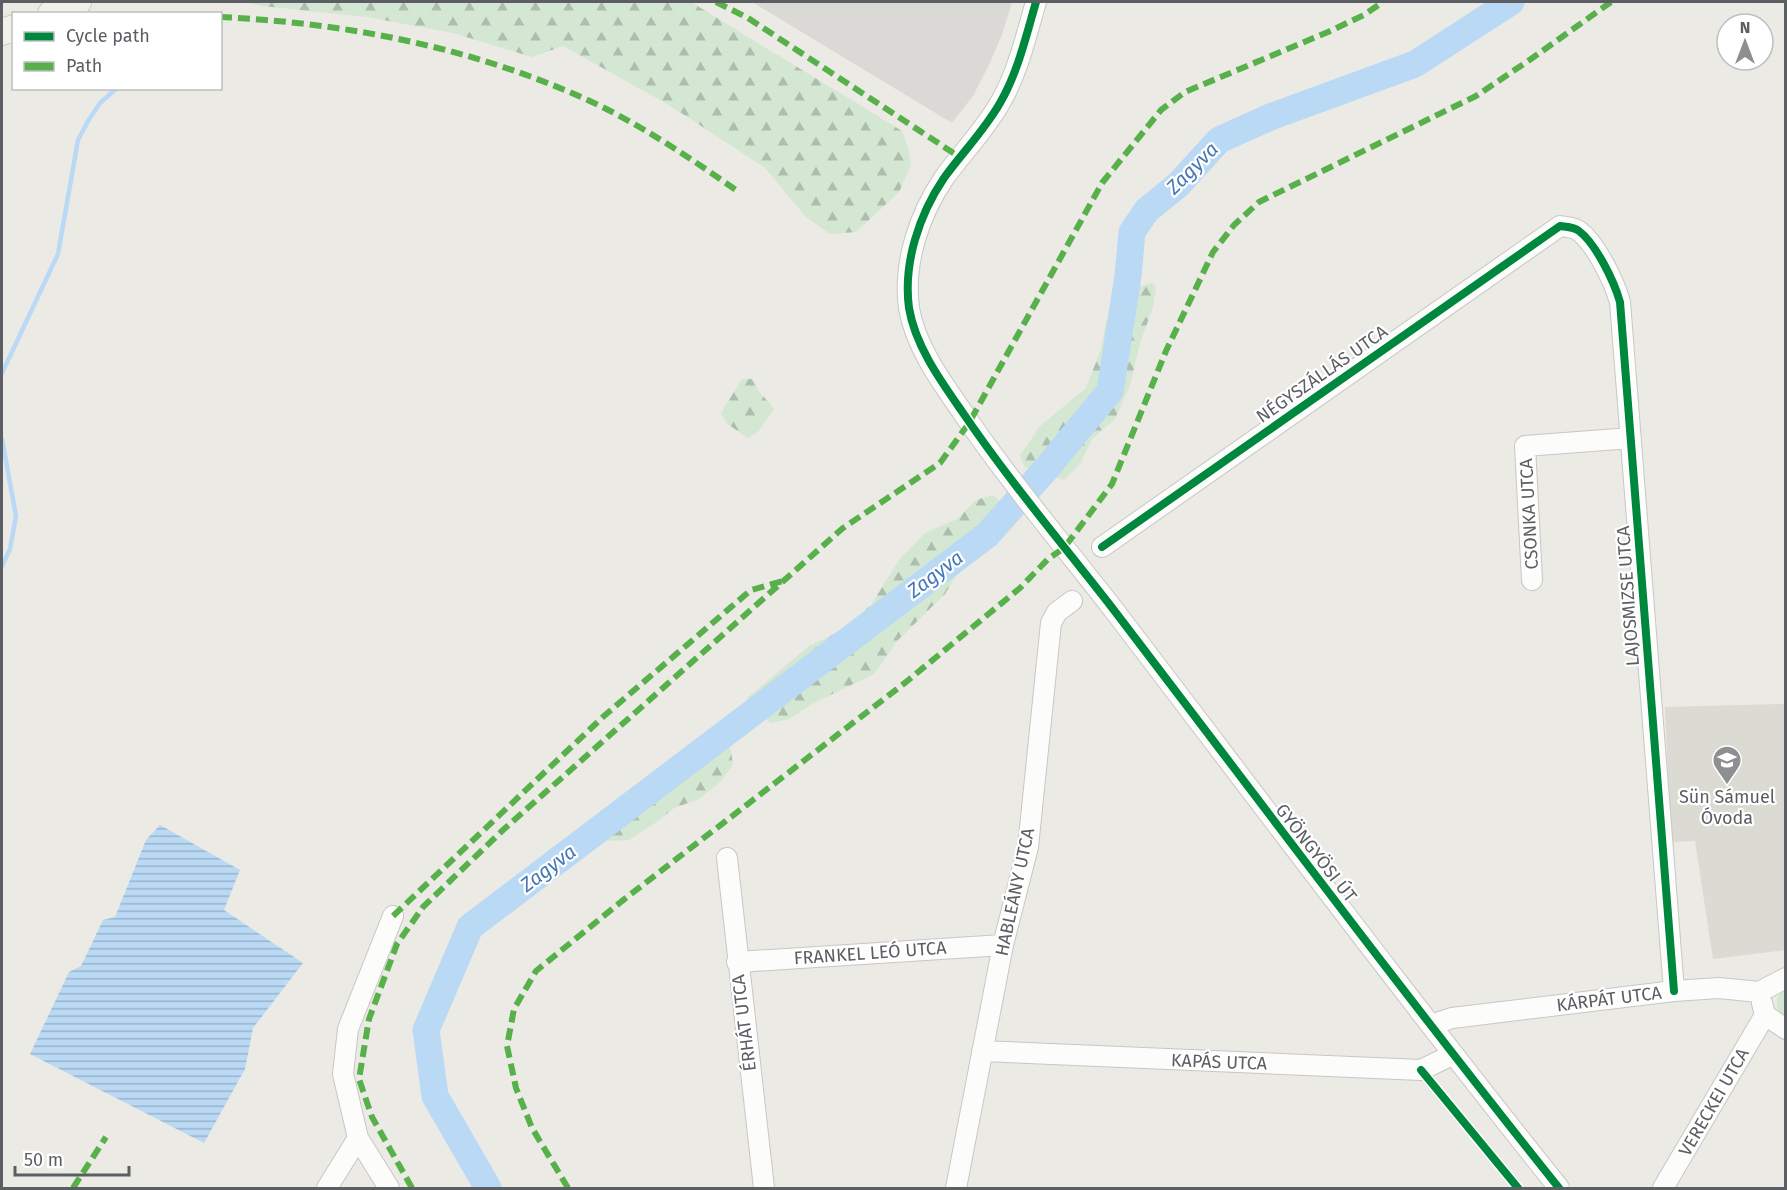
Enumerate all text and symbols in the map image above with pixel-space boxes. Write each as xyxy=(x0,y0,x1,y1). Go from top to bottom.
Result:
legend xyxy=(12,12,222,90)
north arrow xyxy=(1715,12,1775,72)
text: N xyxy=(1740,18,1750,37)
text: Cycle path xyxy=(66,25,150,47)
text: Path xyxy=(66,55,102,77)
water label: Zagyva xyxy=(1160,137,1223,200)
street label: NÉGYSZÁLLÁS UTCA xyxy=(1252,319,1392,428)
street label: CSONKA UTCA xyxy=(1515,457,1543,570)
street label: LAJOSMIZSE UTCA xyxy=(1612,524,1644,667)
water label: Zagyva xyxy=(902,545,968,603)
school or university icon: Sün Sámuel Óvoda xyxy=(1711,744,1743,786)
place label: Sün Sámuel Óvoda xyxy=(1679,786,1775,829)
street label: GYÖNGYÖSI ÚT xyxy=(1271,799,1362,907)
street label: HABLEÁNY UTCA xyxy=(990,825,1039,958)
water label: Zagyva xyxy=(515,839,581,897)
street label: FRANKEL LEÓ UTCA xyxy=(793,937,948,969)
street label: ÉRHÁT UTCA xyxy=(726,973,761,1073)
street label: KÁRPÁT UTCA xyxy=(1555,981,1663,1016)
street label: VERECKEI UTCA xyxy=(1674,1043,1754,1160)
street label: KAPÁS UTCA xyxy=(1171,1048,1268,1075)
scale bar xyxy=(15,1139,129,1177)
text: 50 m xyxy=(24,1149,63,1171)

